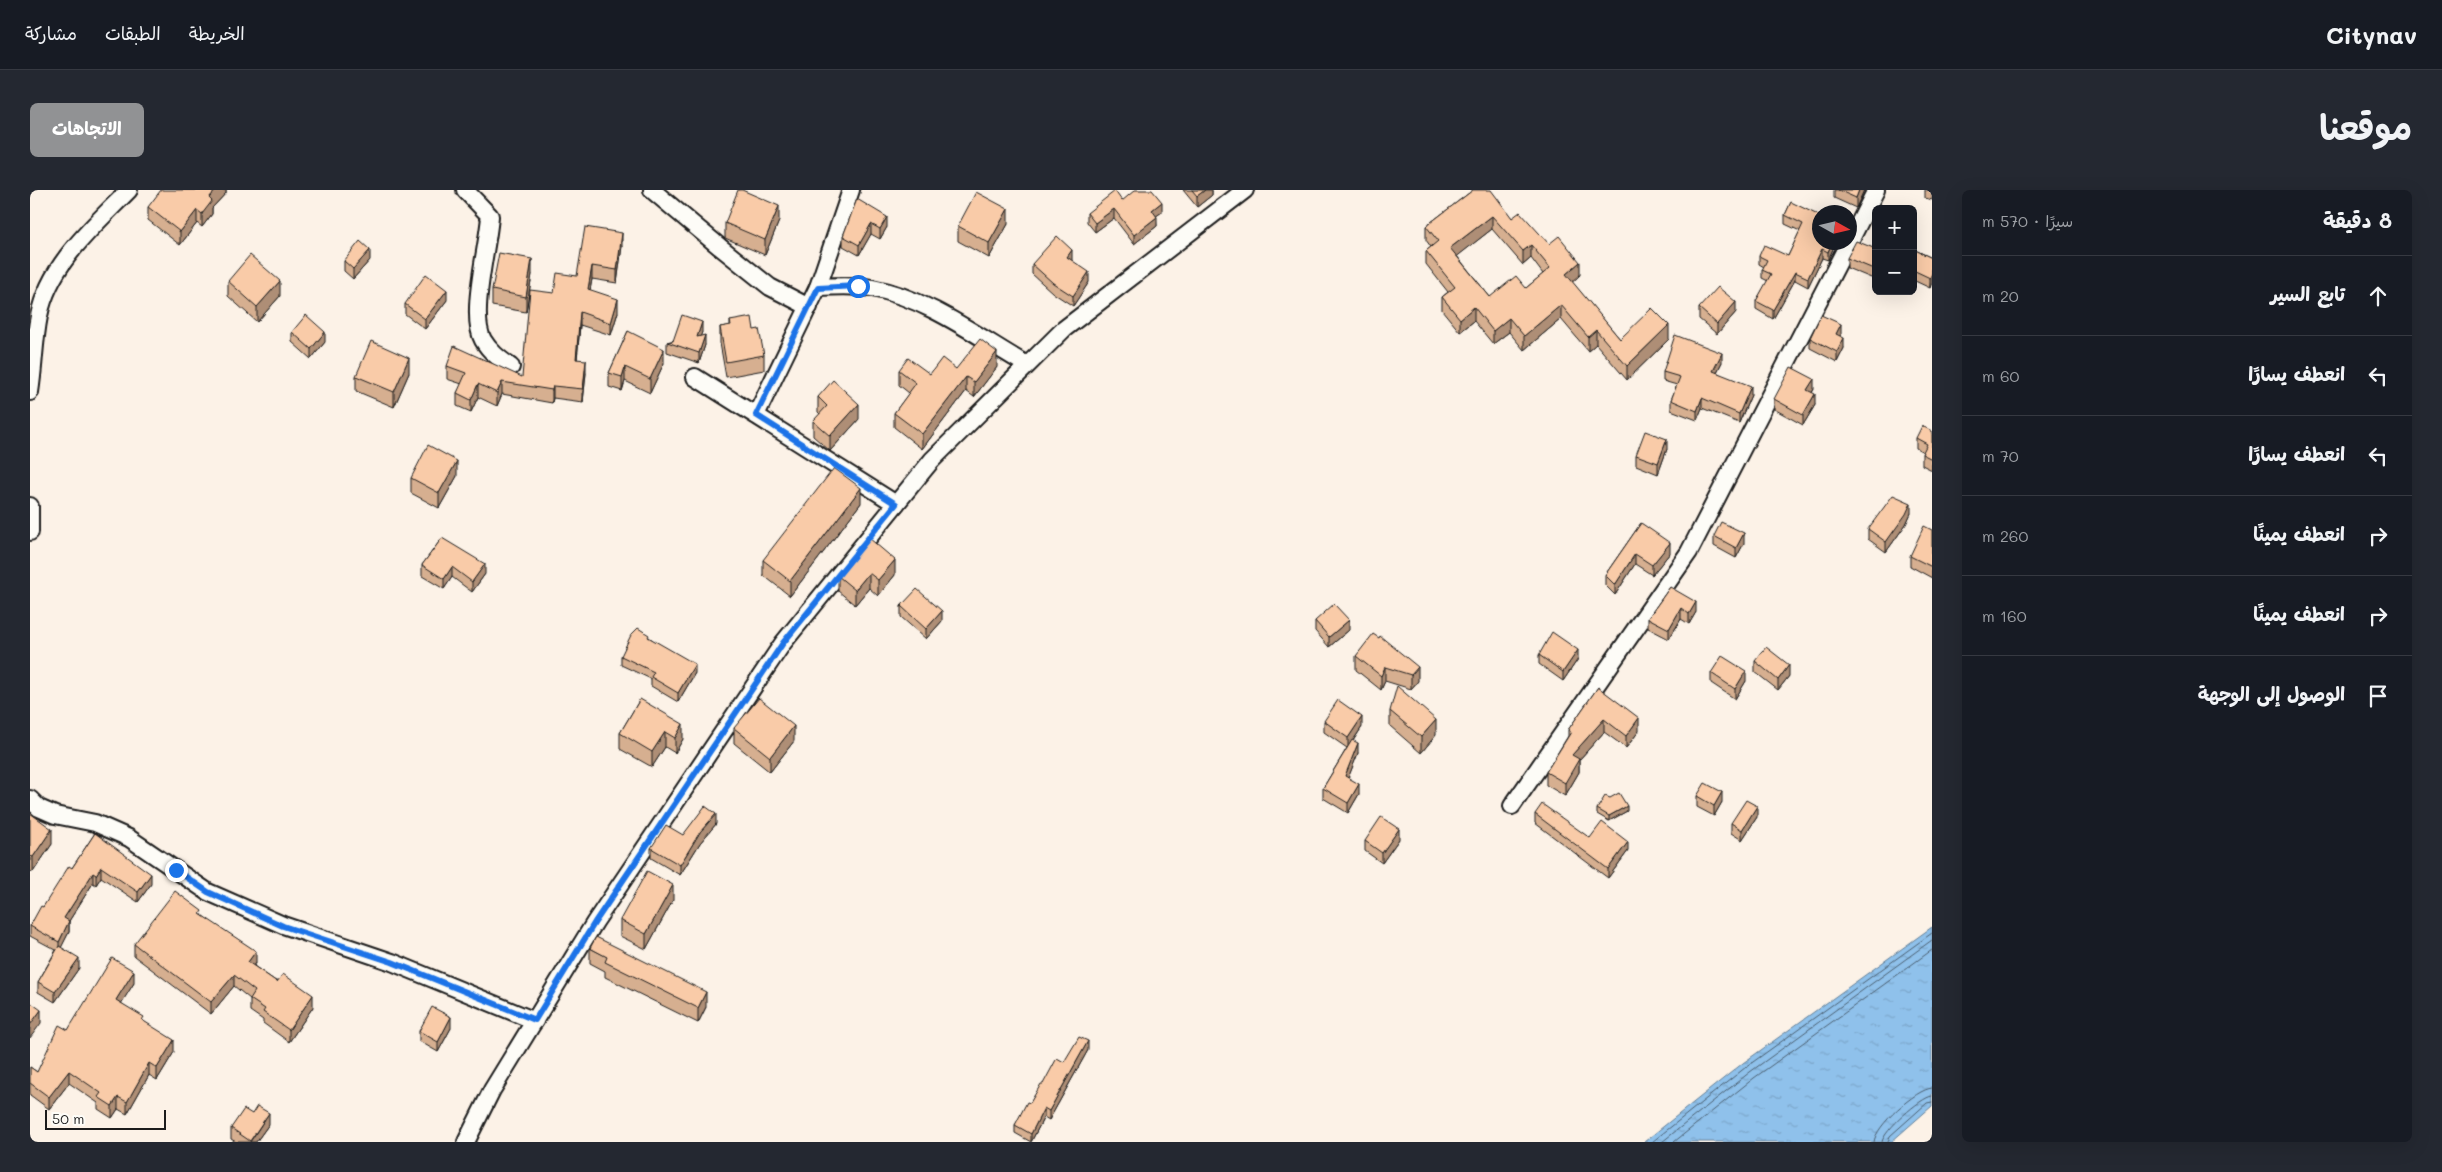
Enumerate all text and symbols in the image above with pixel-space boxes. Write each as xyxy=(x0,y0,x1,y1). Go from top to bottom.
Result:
text: Citynav xyxy=(2326,19,2417,50)
text: مشاركة xyxy=(25,21,77,45)
text: الطبقات xyxy=(105,21,161,45)
text: الخريطة xyxy=(189,21,245,45)
button: الاتجاهات xyxy=(30,103,144,157)
text: موقعنا xyxy=(2319,103,2412,149)
north arrow xyxy=(1812,205,1857,250)
map controls xyxy=(1872,205,1917,295)
button: + xyxy=(1872,205,1917,250)
text: 8 دقيقة xyxy=(2323,206,2392,233)
text: سيرًا · 570 m xyxy=(1982,210,2073,231)
button: − xyxy=(1872,250,1917,295)
route start xyxy=(847,275,870,298)
text: تابع السير xyxy=(2270,281,2345,306)
icon: ahead xyxy=(2364,282,2392,310)
text: 20 m xyxy=(1982,285,2019,306)
text: انعطف يسارًا xyxy=(2248,361,2345,386)
icon: left xyxy=(2364,362,2392,390)
text: 60 m xyxy=(1982,365,2019,386)
text: انعطف يسارًا xyxy=(2248,441,2345,466)
icon: left xyxy=(2364,442,2392,470)
text: 70 m xyxy=(1982,445,2019,466)
text: انعطف يمينًا xyxy=(2253,521,2345,546)
icon: right xyxy=(2364,522,2392,550)
text: 260 m xyxy=(1982,525,2028,546)
text: انعطف يمينًا xyxy=(2253,601,2345,626)
icon: right xyxy=(2364,602,2392,630)
text: 160 m xyxy=(1982,605,2027,626)
text: الوصول إلى الوجهة xyxy=(2198,681,2345,706)
icon: arrive xyxy=(2364,682,2392,710)
route end xyxy=(165,859,188,882)
scale bar xyxy=(45,1107,166,1130)
text: 50 m xyxy=(52,1109,84,1128)

